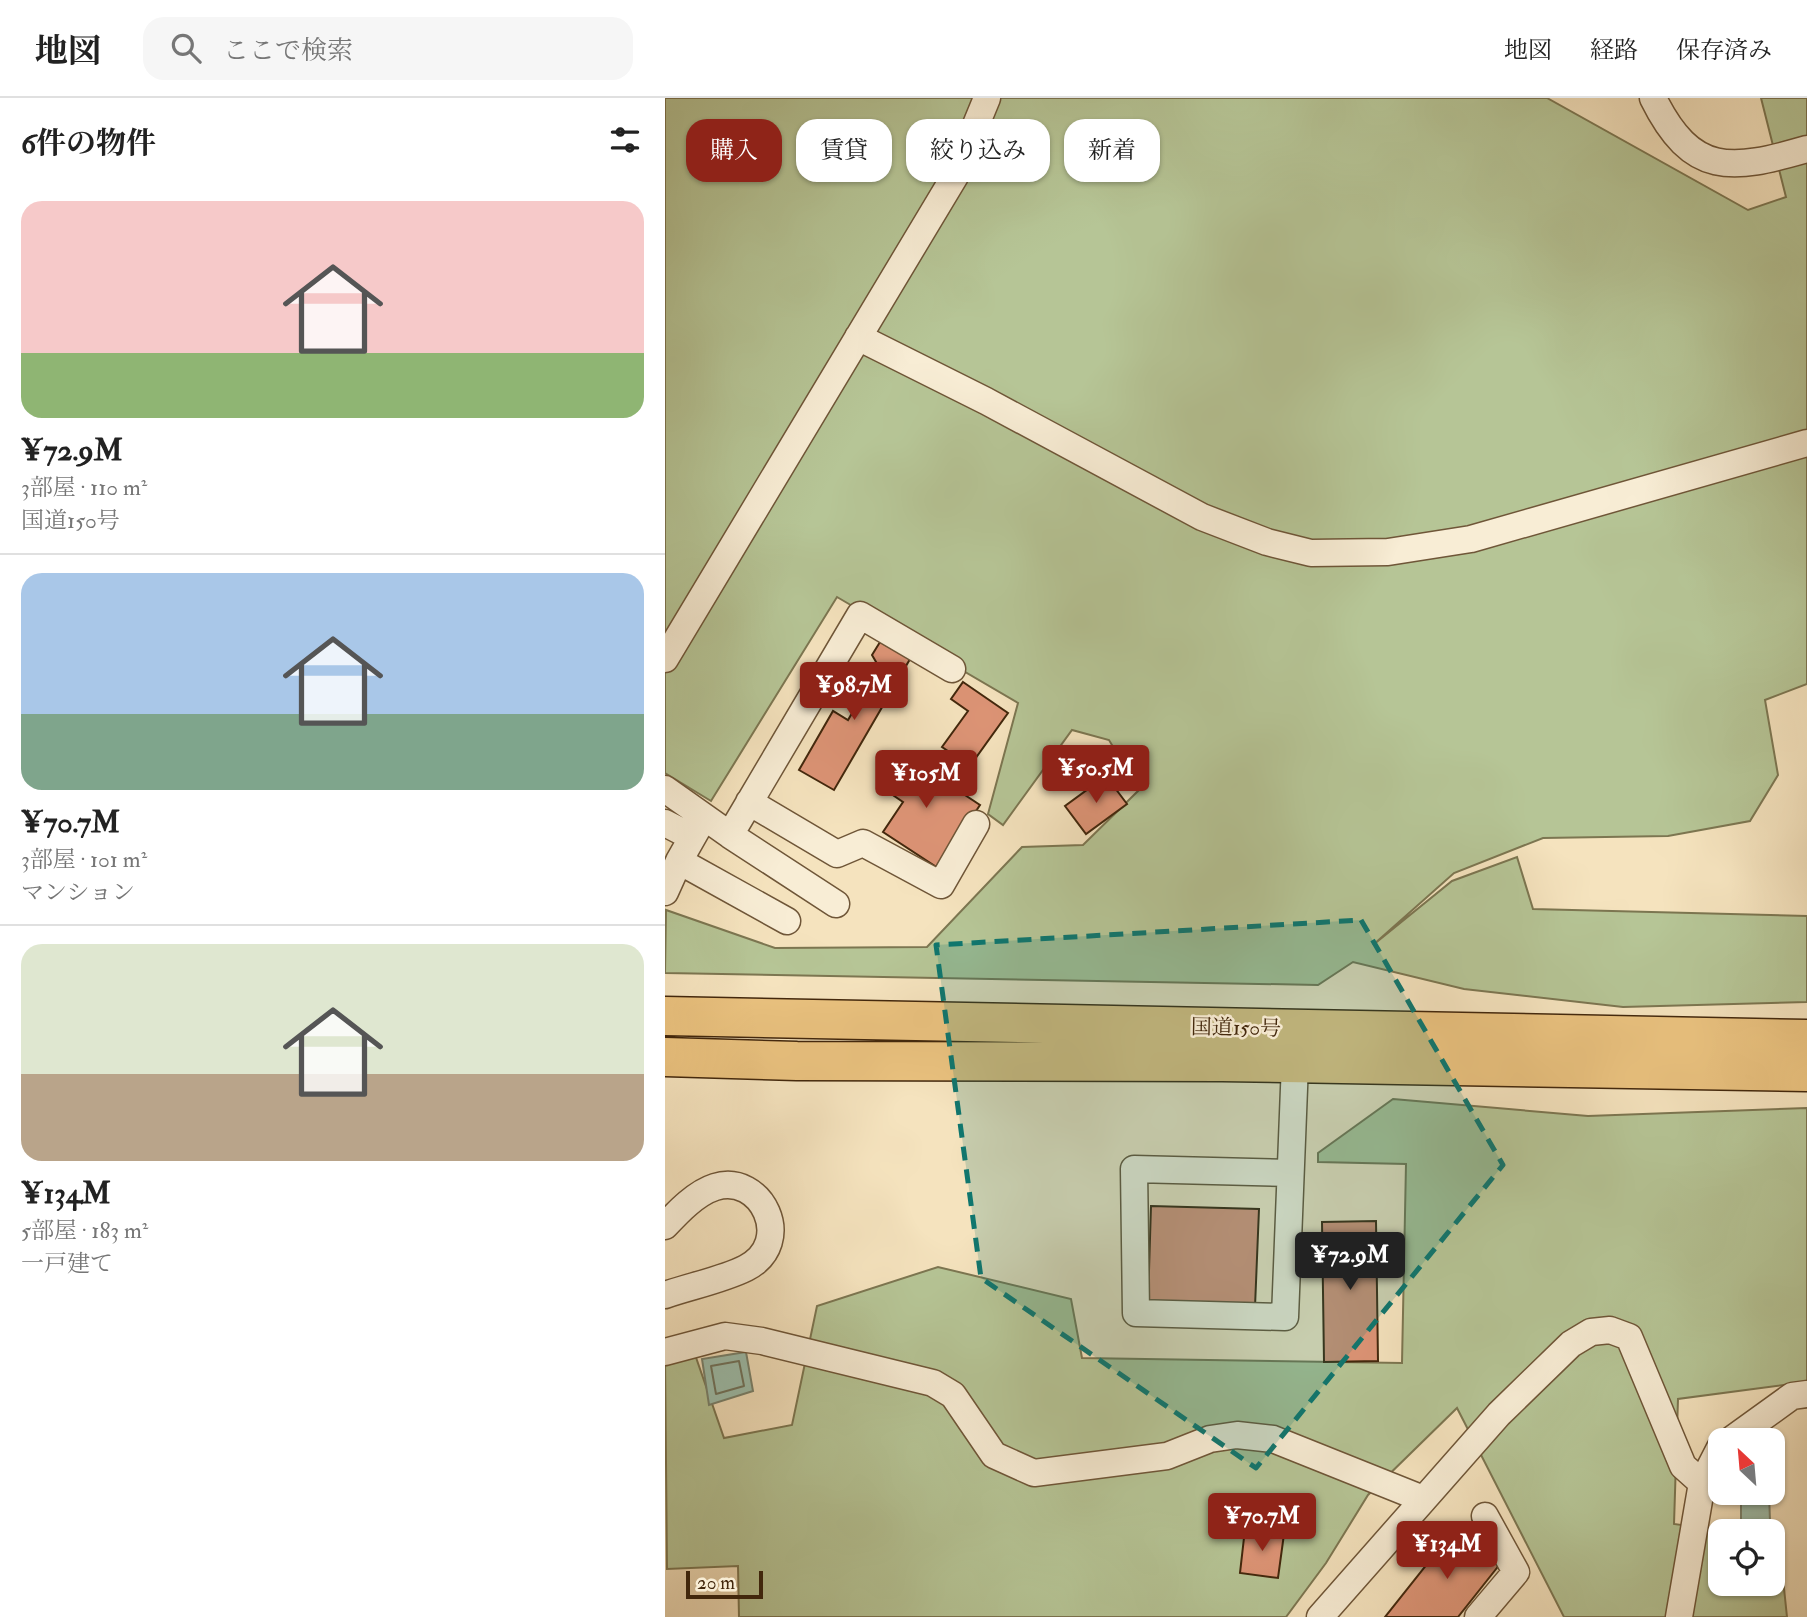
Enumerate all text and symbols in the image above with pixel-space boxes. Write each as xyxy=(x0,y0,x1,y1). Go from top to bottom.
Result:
search box xyxy=(143,17,633,80)
icon: search xyxy=(167,29,205,67)
text: 地図 xyxy=(35,31,101,72)
text: ここで検索 xyxy=(223,35,353,67)
text: 地図 xyxy=(1504,35,1552,66)
text: 経路 xyxy=(1590,35,1638,66)
text: 保存済み xyxy=(1676,35,1772,66)
chip: 購入 xyxy=(686,119,782,182)
chip: 賃貸 xyxy=(796,119,892,182)
chip: 絞り込み xyxy=(906,119,1050,182)
chip: 新着 xyxy=(1064,119,1160,182)
icon: filters xyxy=(606,121,644,159)
text: 6件の物件 xyxy=(21,125,156,162)
icon: home xyxy=(270,246,396,372)
text: ¥72.9M xyxy=(21,432,123,469)
text: 3部屋 · 110 m² xyxy=(21,473,147,502)
text: 国道150号 xyxy=(21,506,120,535)
icon: home xyxy=(270,618,396,744)
pin: ¥98.7M xyxy=(797,662,911,722)
text: ¥98.7M xyxy=(816,670,892,699)
pin: ¥50.5M xyxy=(1039,746,1153,805)
pin: ¥105M xyxy=(877,750,975,810)
text: ¥50.5M xyxy=(1058,753,1134,782)
text: ¥105M xyxy=(891,758,961,787)
text: ¥70.7M xyxy=(21,804,120,841)
text: 3部屋 · 101 m² xyxy=(21,845,147,874)
text: マンション xyxy=(21,878,135,907)
icon: home xyxy=(270,989,396,1115)
street label: 国道150号 xyxy=(1191,1014,1281,1042)
text: ¥134M xyxy=(21,1175,111,1212)
text: 5部屋 · 183 m² xyxy=(21,1216,148,1245)
pin: ¥72.9M xyxy=(1293,1232,1407,1292)
text: ¥72.9M xyxy=(1311,1240,1389,1269)
text: 一戸建て xyxy=(21,1249,113,1278)
north arrow xyxy=(1708,1428,1785,1505)
map controls xyxy=(1708,1428,1785,1596)
pin: ¥70.7M xyxy=(1205,1494,1319,1553)
text: ¥70.7M xyxy=(1224,1501,1300,1530)
button: locate xyxy=(1708,1519,1785,1596)
pin: ¥134M xyxy=(1398,1522,1496,1581)
text: ¥134M xyxy=(1413,1529,1481,1558)
scale bar xyxy=(686,1568,763,1600)
text: 20 m xyxy=(697,1571,735,1595)

